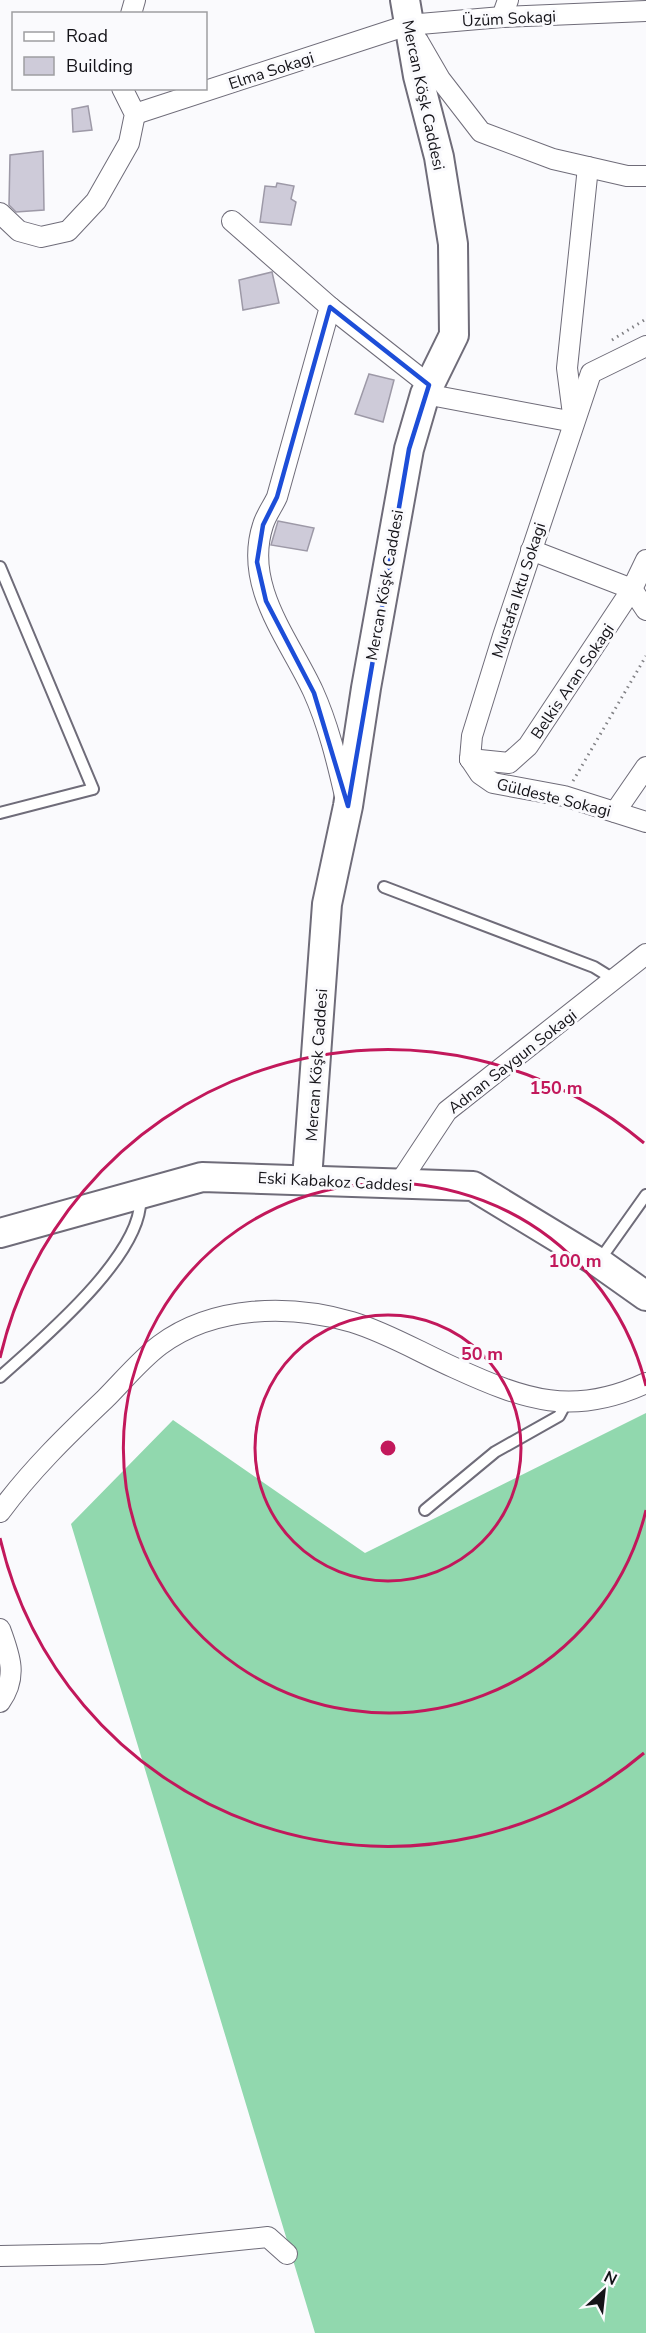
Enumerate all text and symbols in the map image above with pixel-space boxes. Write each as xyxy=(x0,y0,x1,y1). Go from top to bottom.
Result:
street label: Üzüm Sokagi xyxy=(462,6,557,32)
legend xyxy=(12,12,207,90)
street label: Mercan Köşk Caddesi xyxy=(396,18,450,172)
text: Road xyxy=(66,24,108,48)
street label: Elma Sokagi xyxy=(226,47,317,95)
text: Building xyxy=(66,54,133,78)
street label: Mercan Köşk Caddesi xyxy=(361,508,409,662)
street label: Mustafa Iktu Sokagi xyxy=(487,520,551,661)
street label: Belkis Aran Sokagi xyxy=(526,620,620,744)
street label: Güldeste Sokagi xyxy=(494,773,613,823)
street label: Mercan Köşk Caddesi xyxy=(301,988,333,1142)
street label: Adnan Saygun Sokagi xyxy=(444,1005,582,1119)
text: 150 m xyxy=(529,1076,583,1100)
street label: Eski Kabakoz Caddesi xyxy=(257,1167,413,1197)
text: 100 m xyxy=(548,1249,602,1273)
text: 50 m xyxy=(461,1342,503,1366)
centre of rings xyxy=(378,1438,398,1458)
north arrow xyxy=(574,2261,634,2321)
text: N xyxy=(600,2266,621,2291)

